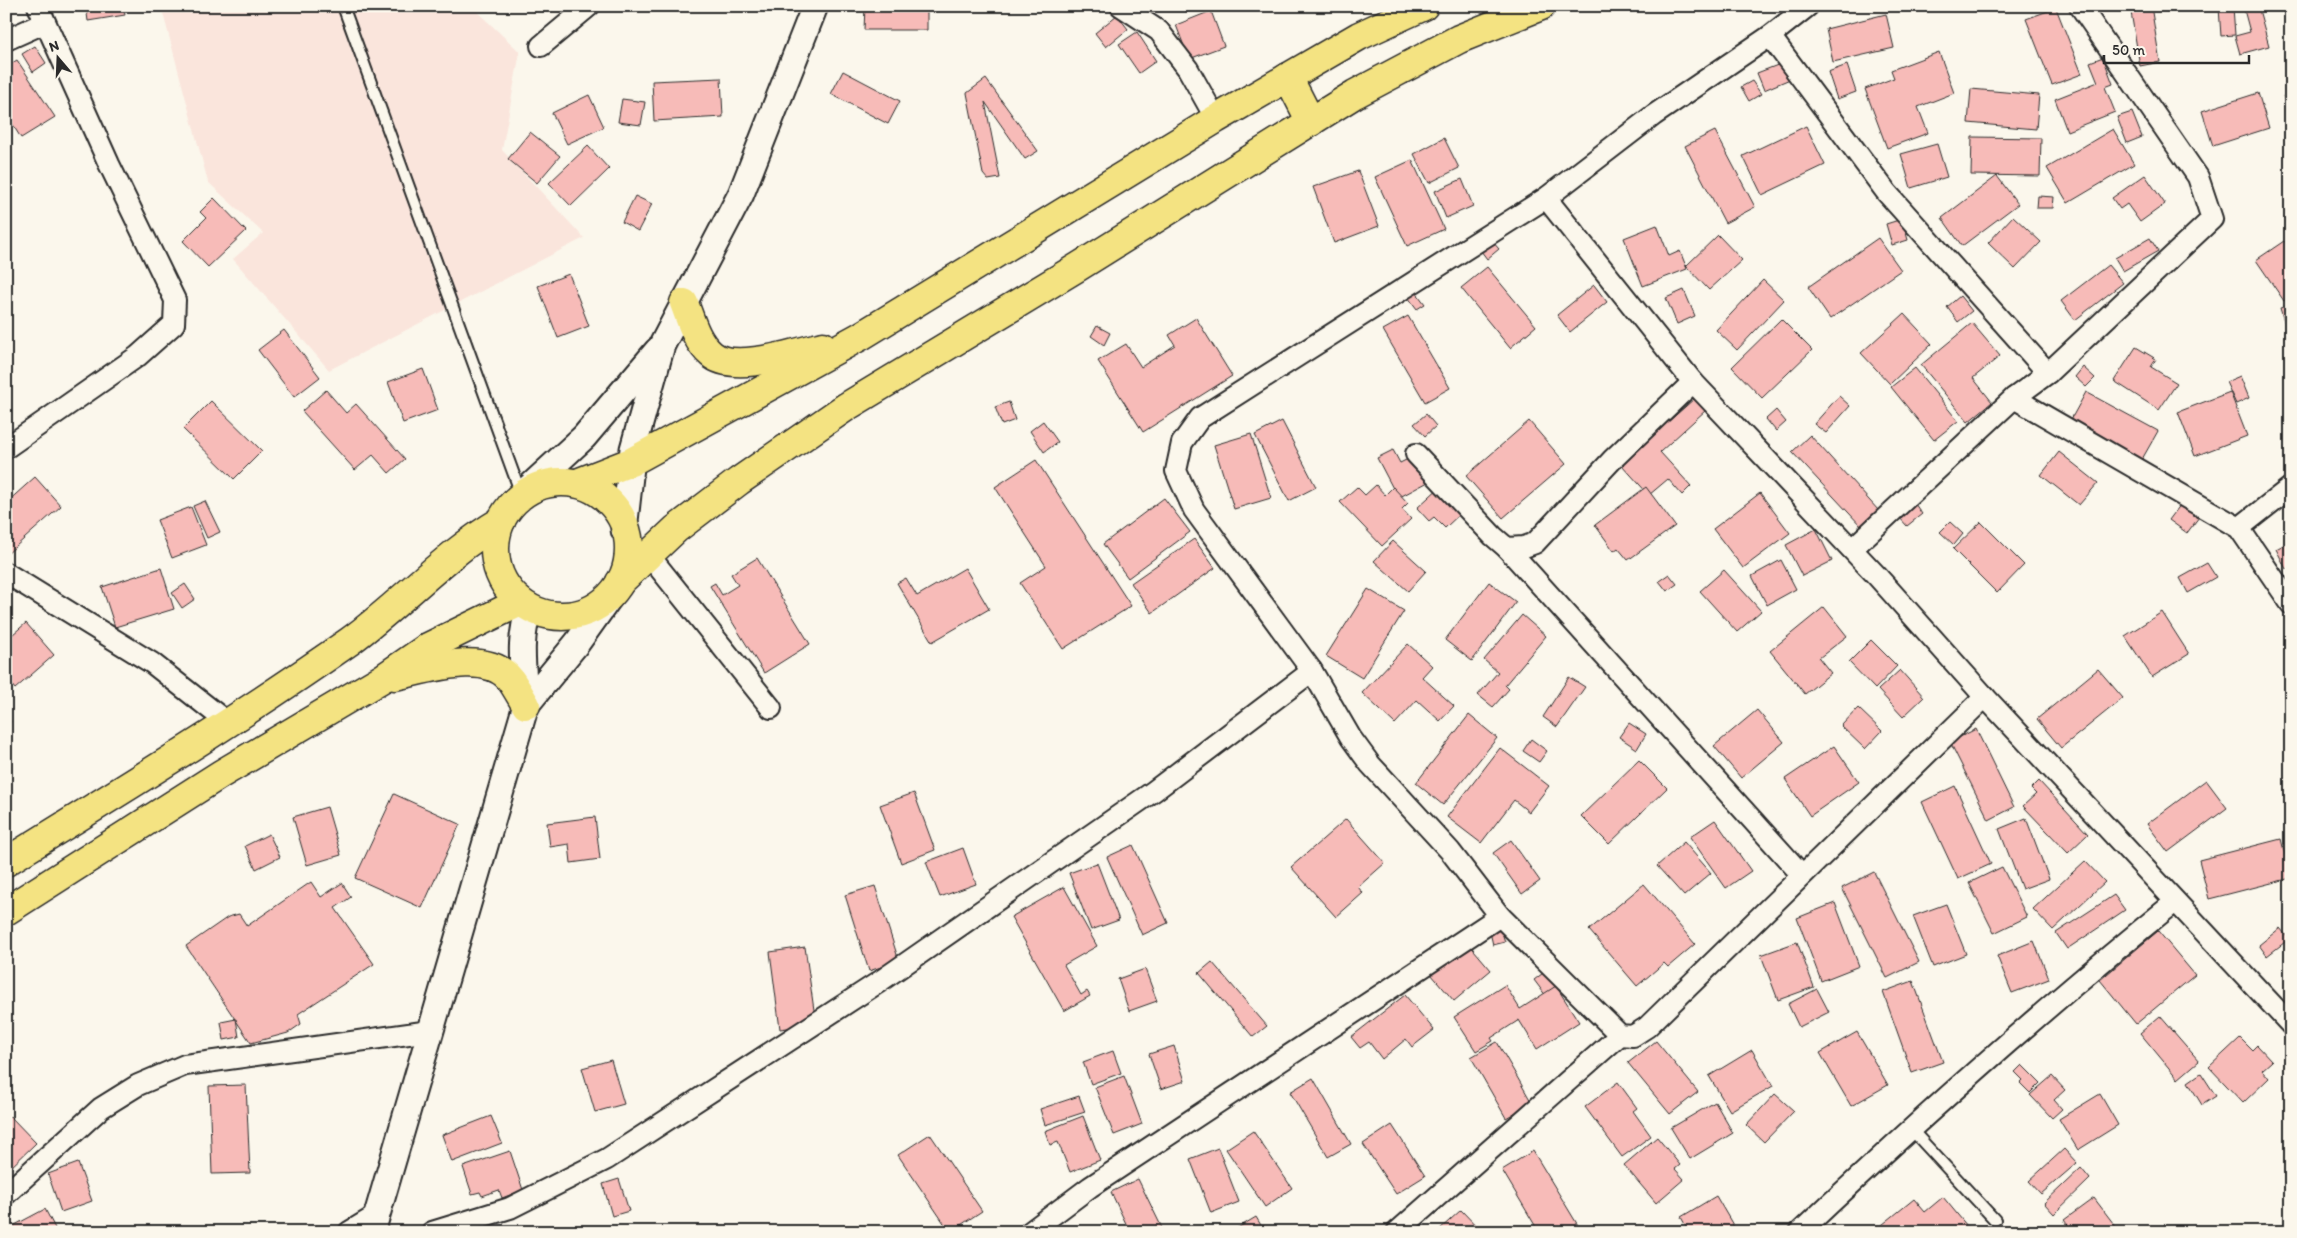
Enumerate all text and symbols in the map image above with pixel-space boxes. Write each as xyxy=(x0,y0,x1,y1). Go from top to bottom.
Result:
north arrow xyxy=(32,32,82,82)
scale bar xyxy=(2104,32,2250,64)
text: N xyxy=(47,37,61,56)
text: 50 m xyxy=(2112,41,2145,59)

